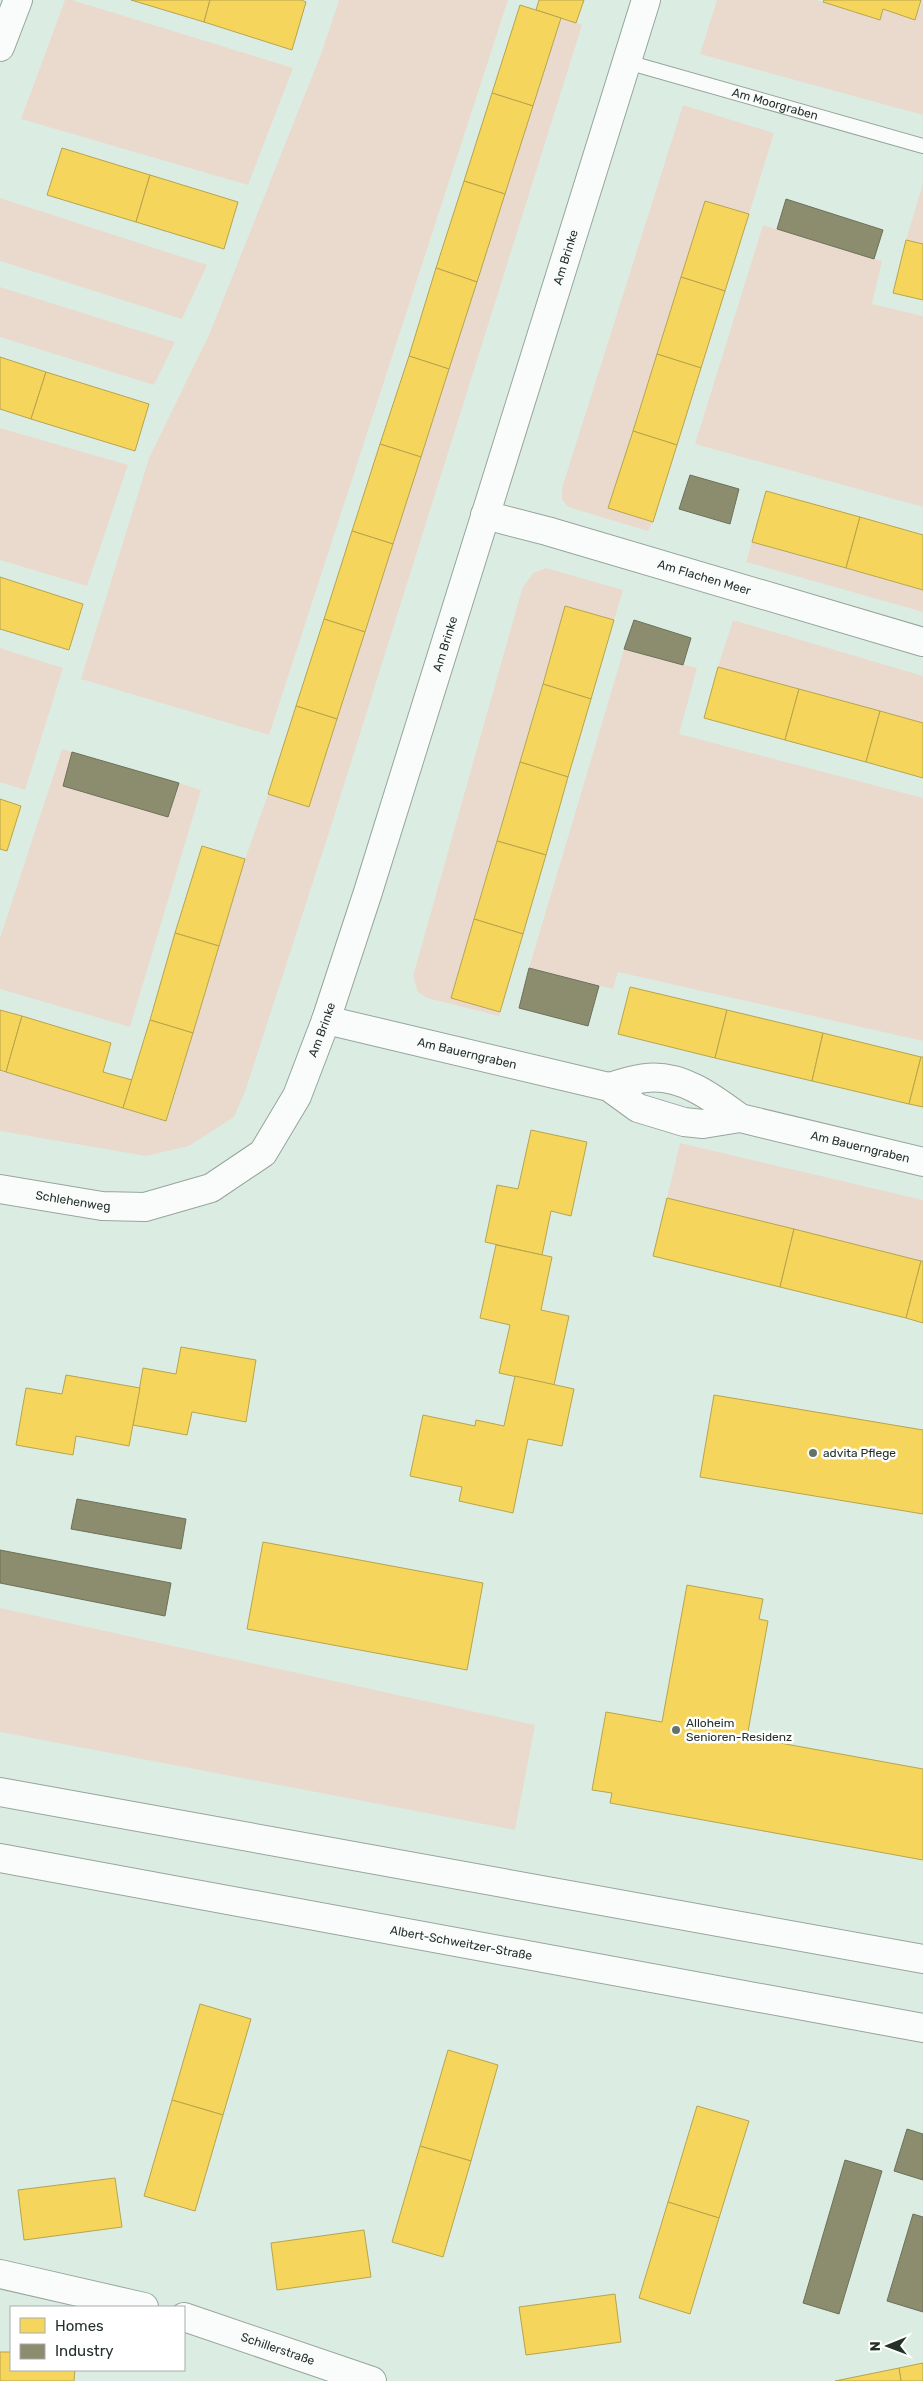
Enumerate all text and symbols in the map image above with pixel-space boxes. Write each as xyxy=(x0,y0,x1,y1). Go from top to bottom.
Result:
street label: Am Moorgraben xyxy=(731,85,820,123)
street label: Am Brinke xyxy=(551,228,581,287)
street label: Am Flachen Meer xyxy=(656,557,753,598)
street label: Am Brinke xyxy=(430,614,461,673)
street label: Am Brinke xyxy=(306,1000,338,1059)
street label: Am Bauerngraben xyxy=(416,1035,518,1072)
street label: Am Bauerngraben xyxy=(809,1128,911,1166)
street label: Schlehenweg xyxy=(35,1188,111,1213)
place label: advita Pflege xyxy=(823,1446,896,1460)
marker: advita Pflege xyxy=(807,1447,819,1459)
place label: Alloheim Senioren-Residenz xyxy=(686,1716,792,1744)
marker: Alloheim Senioren-Residenz xyxy=(670,1724,682,1736)
street label: Albert-Schweitzer-Straße xyxy=(389,1923,534,1963)
legend xyxy=(10,2306,185,2371)
text: Homes xyxy=(55,2317,104,2335)
north arrow xyxy=(863,2321,913,2371)
street label: Schillerstraße xyxy=(239,2330,317,2368)
text: N xyxy=(867,2341,884,2351)
text: Industry xyxy=(55,2342,114,2360)

